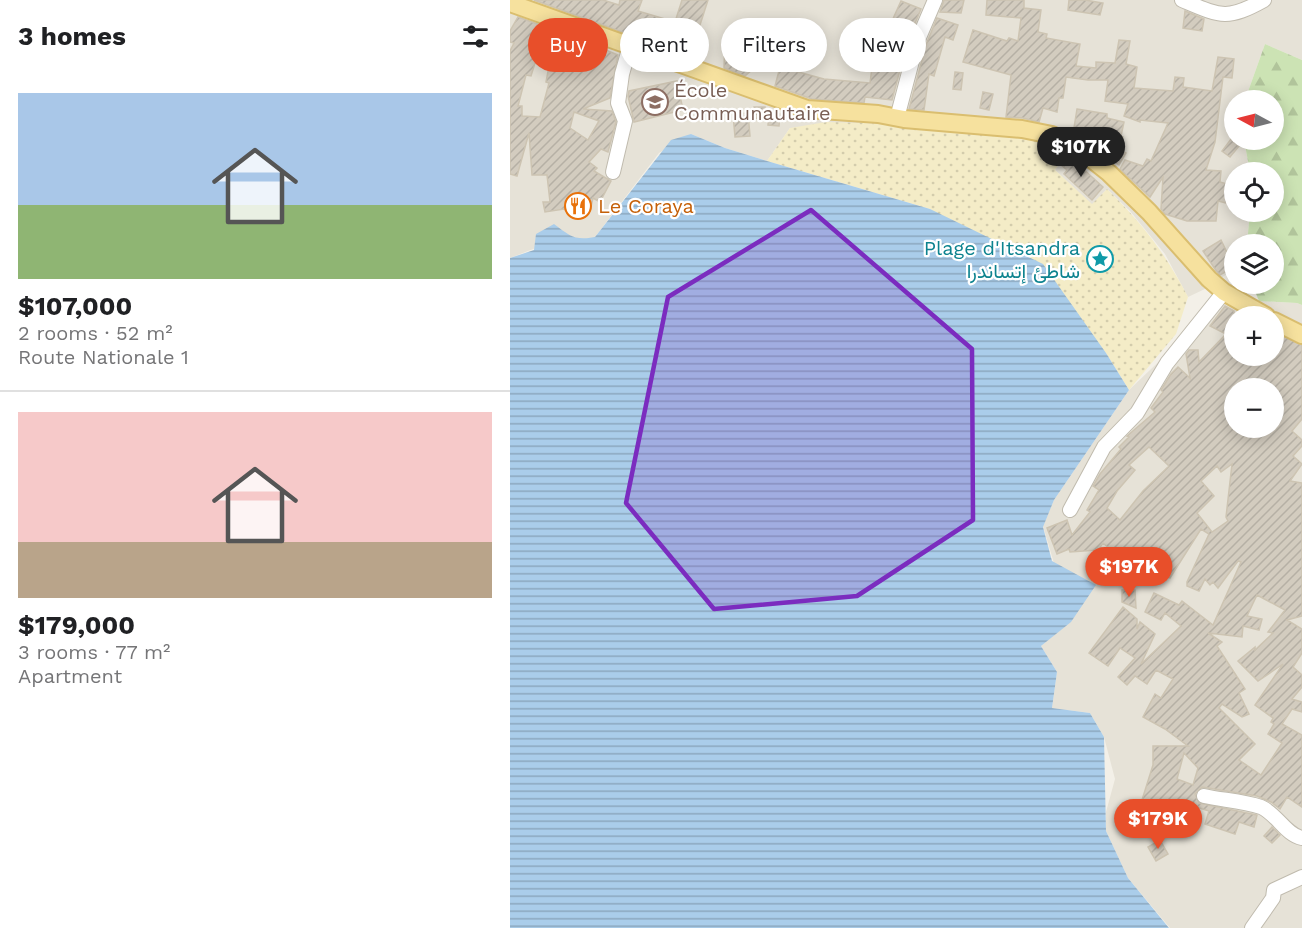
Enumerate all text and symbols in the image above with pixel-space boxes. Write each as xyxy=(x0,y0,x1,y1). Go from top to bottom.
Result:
chip: Buy xyxy=(528,18,608,72)
chip: Rent xyxy=(620,18,709,72)
chip: Filters xyxy=(721,18,827,72)
chip: New xyxy=(839,18,926,72)
icon: filters xyxy=(459,20,492,53)
text: 3 homes xyxy=(18,21,126,51)
place label: École Communautaire xyxy=(674,78,831,125)
school or university icon: École Communautaire xyxy=(640,87,670,117)
north arrow xyxy=(1224,90,1284,150)
map controls xyxy=(1224,90,1284,438)
pin: $107K xyxy=(1039,127,1123,178)
icon: home xyxy=(201,132,309,240)
text: $107K xyxy=(1051,134,1111,158)
button: locate xyxy=(1224,162,1284,222)
restaurant icon: Le Coraya xyxy=(563,191,593,221)
place label: Le Coraya xyxy=(598,194,694,218)
button: layers xyxy=(1224,234,1284,294)
place label: Plage d'Itsandra شاطئ إتساندرا xyxy=(924,236,1080,284)
place icon: Plage d'Itsandra شاطئ إتساندرا xyxy=(1085,244,1115,274)
text: $107,000 xyxy=(18,291,132,321)
button: + xyxy=(1224,306,1284,366)
text: 2 rooms · 52 m² xyxy=(18,321,173,345)
text: Route Nationale 1 xyxy=(18,345,189,369)
button: − xyxy=(1224,378,1284,438)
icon: home xyxy=(201,451,309,559)
pin: $197K xyxy=(1087,547,1171,598)
text: $197K xyxy=(1099,554,1159,578)
text: $179,000 xyxy=(18,610,135,640)
text: 3 rooms · 77 m² xyxy=(18,640,170,664)
text: Apartment xyxy=(18,664,122,688)
pin: $179K xyxy=(1116,799,1200,850)
text: $179K xyxy=(1128,806,1188,830)

